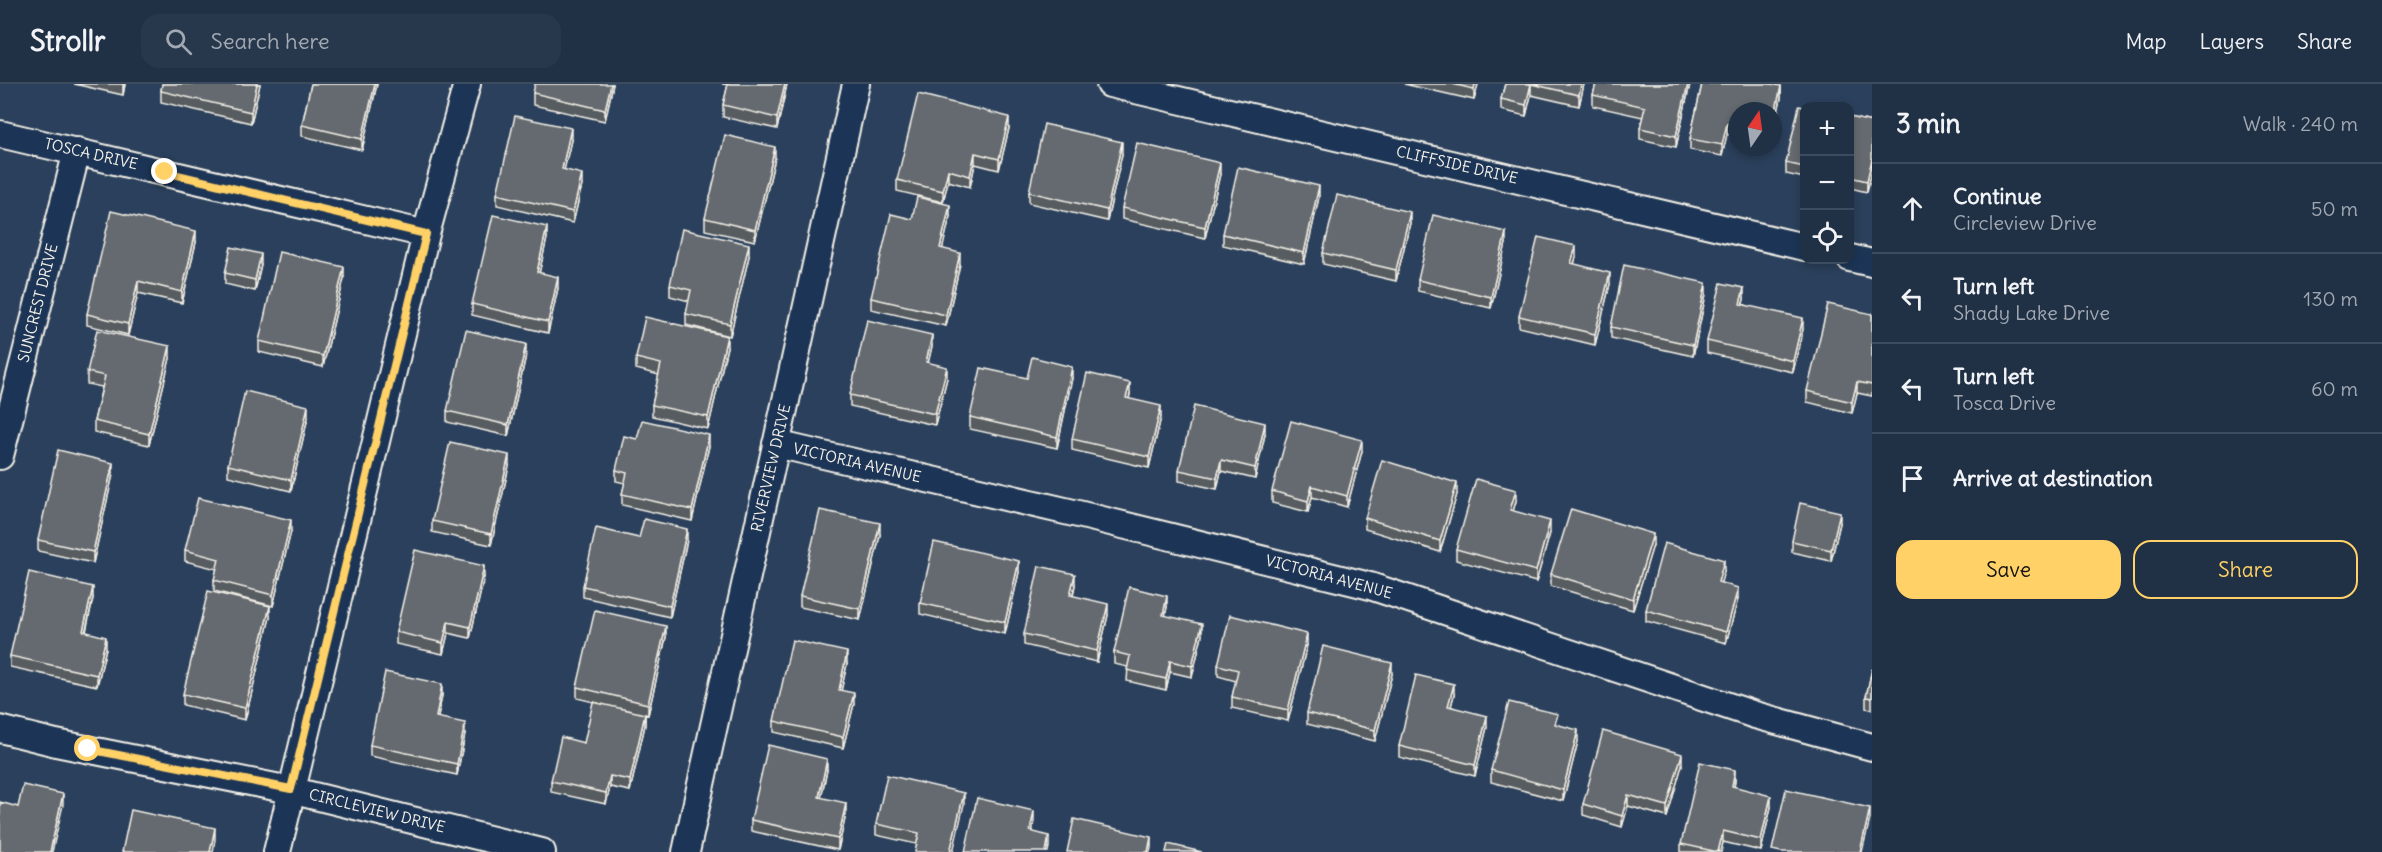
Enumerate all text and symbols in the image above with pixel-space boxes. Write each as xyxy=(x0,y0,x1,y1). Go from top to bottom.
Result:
search box xyxy=(141,14,561,68)
text: Strollr xyxy=(30,23,105,59)
icon: search xyxy=(162,25,195,58)
text: Search here xyxy=(210,27,330,55)
text: Map xyxy=(2126,28,2166,55)
text: Layers xyxy=(2199,28,2264,55)
text: Share xyxy=(2297,28,2352,55)
north arrow xyxy=(1728,102,1782,156)
map controls xyxy=(1800,102,1854,264)
button: + xyxy=(1800,102,1854,156)
text: 3 min xyxy=(1896,107,1961,140)
text: Walk · 240 m xyxy=(2243,111,2358,136)
street label: TOSCA DRIVE xyxy=(43,134,140,174)
street label: CLIFFSIDE DRIVE xyxy=(1394,141,1520,188)
button: − xyxy=(1800,156,1854,210)
route end xyxy=(151,158,177,184)
text: Continue xyxy=(1953,182,2042,210)
icon: ahead xyxy=(1896,192,1929,225)
text: 50 m xyxy=(2311,196,2358,221)
button: locate xyxy=(1800,210,1854,264)
text: Circleview Drive xyxy=(1953,210,2097,235)
street label: SUNCREST DRIVE xyxy=(14,241,62,364)
text: Turn left xyxy=(1953,272,2034,300)
icon: left xyxy=(1896,282,1929,315)
text: 130 m xyxy=(2303,286,2358,311)
text: Shady Lake Drive xyxy=(1953,300,2110,325)
text: Turn left xyxy=(1953,362,2034,390)
icon: left xyxy=(1896,372,1929,405)
text: 60 m xyxy=(2311,376,2358,401)
text: Tosca Drive xyxy=(1953,390,2056,415)
street label: RIVERVIEW DRIVE xyxy=(747,402,795,534)
street label: VICTORIA AVENUE xyxy=(791,439,923,487)
icon: arrive xyxy=(1896,462,1929,495)
text: Arrive at destination xyxy=(1953,464,2153,492)
button: Save xyxy=(1896,540,2121,599)
button: Share xyxy=(2133,540,2358,599)
street label: VICTORIA AVENUE xyxy=(1264,550,1395,603)
route start xyxy=(74,735,100,761)
street label: CIRCLEVIEW DRIVE xyxy=(307,784,447,837)

